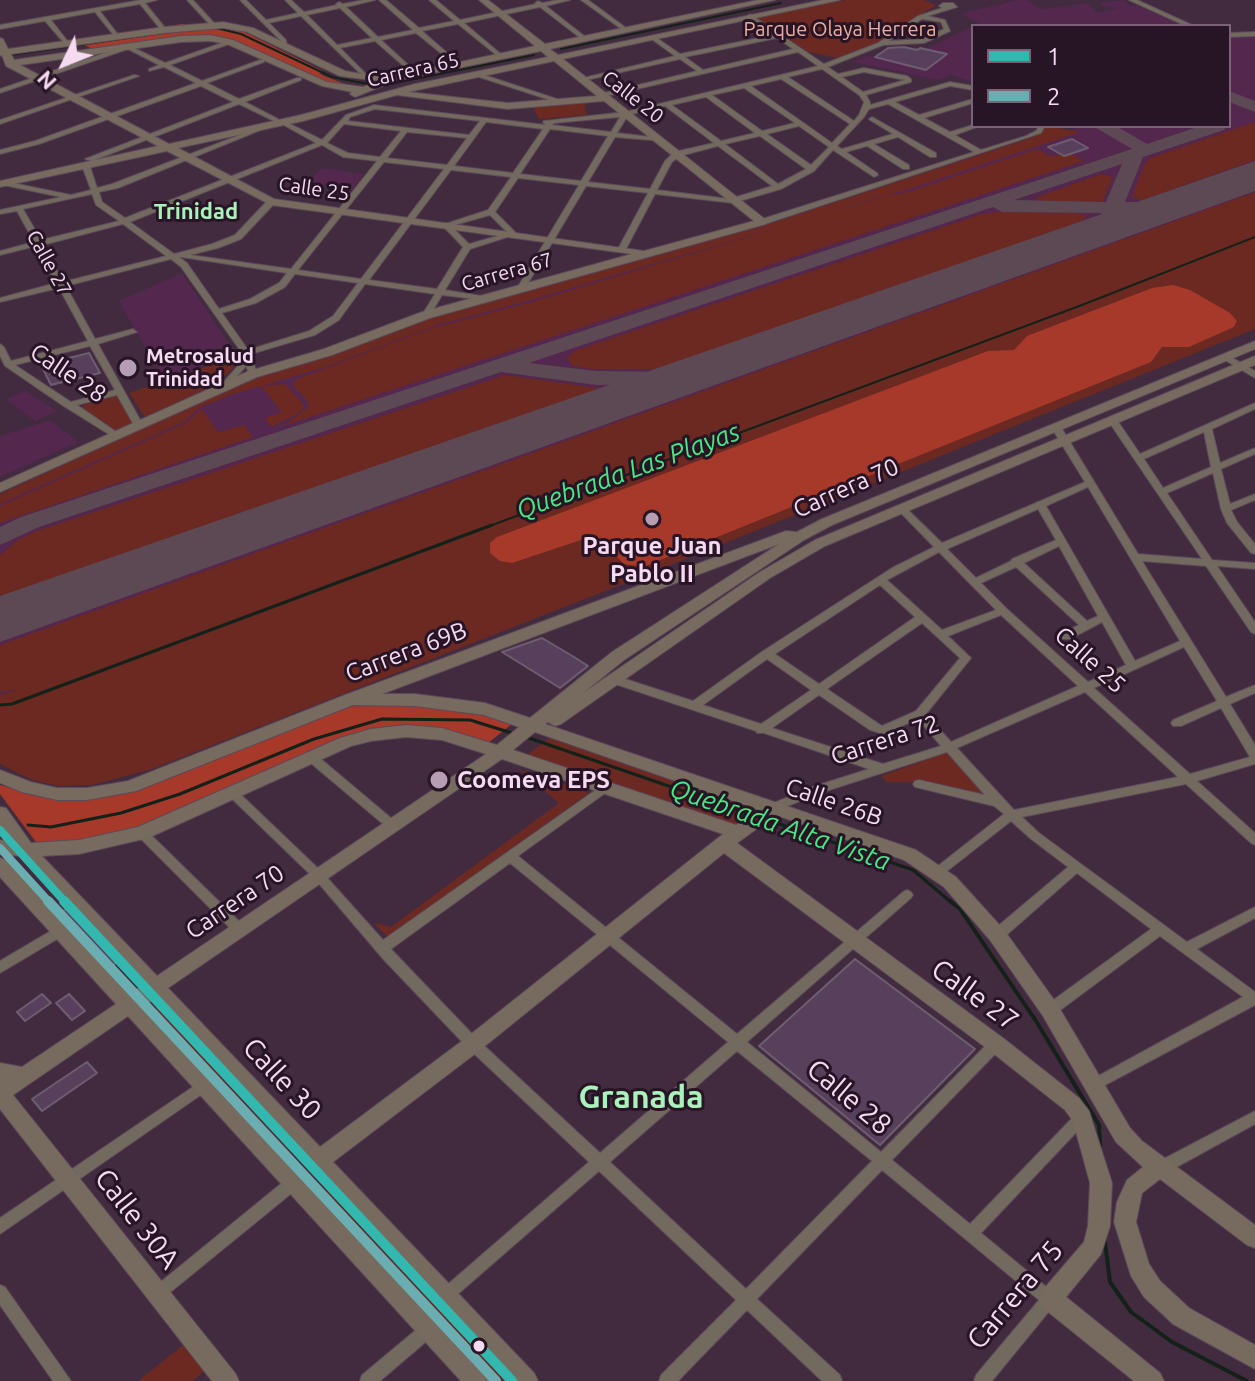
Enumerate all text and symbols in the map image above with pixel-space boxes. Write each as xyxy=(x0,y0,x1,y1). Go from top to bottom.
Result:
park label: Parque Olaya Herrera xyxy=(744,17,936,41)
north arrow xyxy=(24,24,104,104)
legend xyxy=(971,24,1231,128)
text: 1 xyxy=(1047,43,1061,70)
street label: Carrera 65 xyxy=(365,48,461,92)
text: N xyxy=(31,66,61,95)
street label: Calle 20 xyxy=(598,66,668,128)
text: 2 xyxy=(1047,83,1061,110)
street label: Calle 25 xyxy=(277,172,351,206)
district label: Trinidad xyxy=(154,199,238,225)
street label: Calle 27 xyxy=(21,226,77,300)
street label: Carrera 67 xyxy=(459,248,555,296)
street label: Calle 28 xyxy=(25,337,111,409)
place label: Metrosalud Trinidad xyxy=(146,344,254,391)
marker: Metrosalud Trinidad xyxy=(117,357,139,379)
water label: Quebrada Las Playas xyxy=(512,416,744,526)
street label: Carrera 70 xyxy=(789,452,903,524)
marker: Parque Juan Pablo II xyxy=(643,510,661,528)
place label: Parque Juan Pablo II xyxy=(582,532,722,588)
street label: Carrera 69B xyxy=(341,616,471,688)
street label: Calle 25 xyxy=(1049,621,1131,699)
street label: Carrera 72 xyxy=(827,709,943,771)
place label: Coomeva EPS xyxy=(457,766,610,794)
marker: Coomeva EPS xyxy=(428,769,450,791)
street label: Calle 26B xyxy=(782,772,886,832)
water label: Quebrada Alta Vista xyxy=(666,773,894,877)
street label: Carrera 70 xyxy=(180,859,290,945)
street label: Calle 27 xyxy=(925,952,1025,1038)
street label: Calle 30 xyxy=(236,1031,328,1127)
street label: Calle 28 xyxy=(800,1052,898,1142)
district label: Granada xyxy=(578,1078,704,1116)
street label: Calle 30A xyxy=(87,1162,187,1276)
street label: Carrera 75 xyxy=(960,1234,1070,1356)
unlabelled marker xyxy=(471,1338,487,1354)

